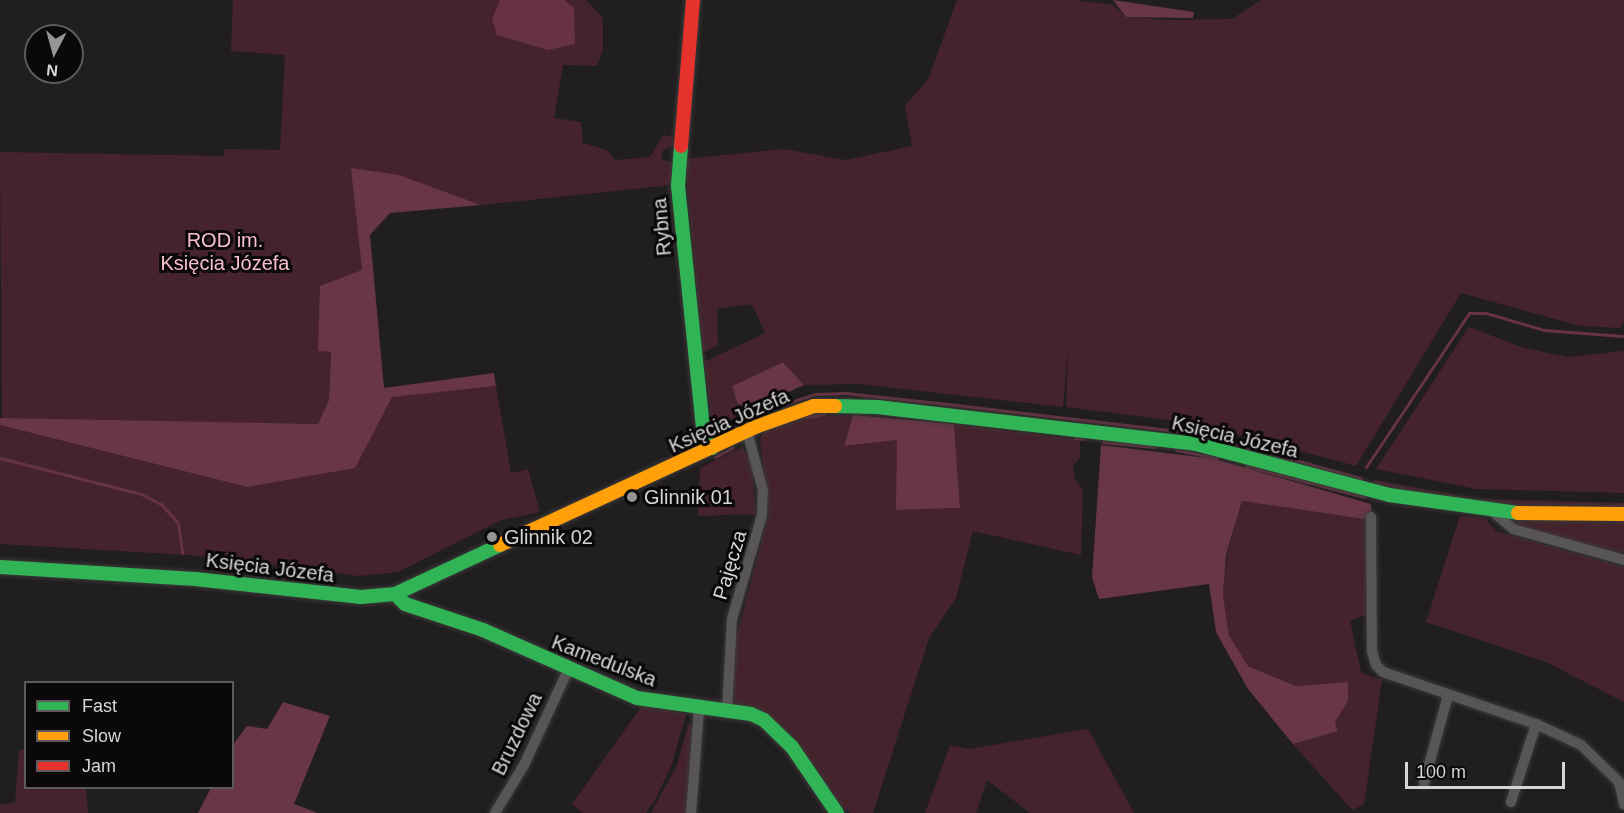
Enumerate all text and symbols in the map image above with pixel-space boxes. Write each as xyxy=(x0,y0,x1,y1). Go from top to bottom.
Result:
north arrow xyxy=(24,24,84,84)
text: N xyxy=(46,61,59,79)
street label: Rybna xyxy=(648,197,676,257)
park label: ROD im. Księcia Józefa xyxy=(161,229,289,276)
street label: Księcia Józefa xyxy=(665,384,793,458)
street label: Księcia Józefa xyxy=(1169,411,1301,463)
place label: Glinnik 01 xyxy=(644,485,733,509)
marker: Glinnik 01 xyxy=(625,490,639,504)
place label: Glinnik 02 xyxy=(504,525,593,549)
street label: Pajęcza xyxy=(708,527,752,603)
marker: Glinnik 02 xyxy=(485,530,499,544)
street label: Księcia Józefa xyxy=(205,548,335,588)
street label: Kamedulska xyxy=(548,630,660,692)
legend xyxy=(24,681,234,789)
street label: Bruzdowa xyxy=(487,689,547,779)
text: Fast xyxy=(82,696,117,716)
text: Slow xyxy=(82,726,121,746)
scale bar xyxy=(1408,750,1568,788)
text: Jam xyxy=(82,756,116,776)
text: 100 m xyxy=(1416,762,1466,782)

